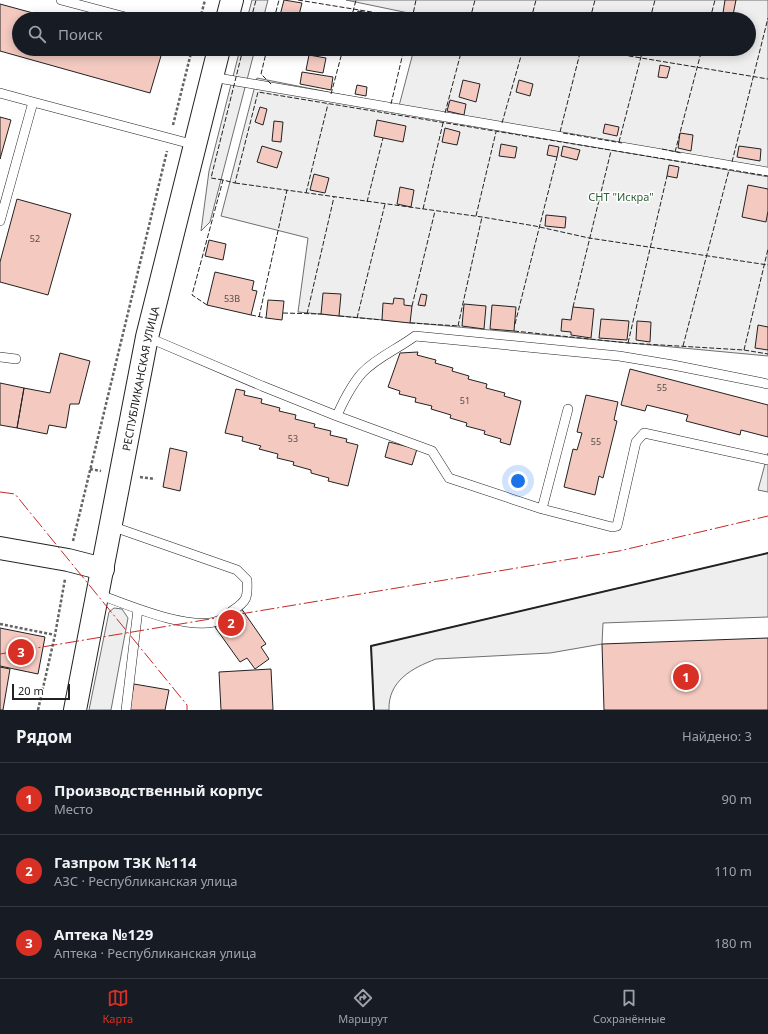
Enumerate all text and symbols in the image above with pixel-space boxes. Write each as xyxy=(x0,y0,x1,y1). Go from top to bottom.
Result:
search box xyxy=(12,12,756,56)
icon: search xyxy=(26,23,48,45)
text: Поиск xyxy=(58,24,103,44)
park label: СНТ "Искра" xyxy=(588,189,654,204)
house number: 52 xyxy=(30,232,40,245)
house number: 53B xyxy=(224,292,240,305)
street label: РЕСПУБЛИКАНСКАЯ УЛИЦА xyxy=(118,303,162,452)
house number: 55 xyxy=(657,381,667,394)
house number: 51 xyxy=(460,394,470,407)
house number: 53 xyxy=(288,432,298,445)
house number: 55 xyxy=(591,435,601,448)
your location xyxy=(508,471,528,491)
pin: 2 xyxy=(218,608,244,638)
pin: 3 xyxy=(8,637,34,667)
pin: 1 xyxy=(673,662,699,692)
scale bar xyxy=(12,682,70,701)
text: 20 m xyxy=(18,683,44,698)
text: Рядом xyxy=(16,725,72,748)
text: Найдено: 3 xyxy=(682,727,752,745)
text: Производственный корпус xyxy=(54,780,263,800)
text: 1 xyxy=(25,790,33,808)
text: 90 m xyxy=(722,790,752,808)
text: Место xyxy=(54,800,93,818)
text: Газпром ТЗК №114 xyxy=(54,852,197,872)
text: 2 xyxy=(25,862,33,880)
text: 110 m xyxy=(714,862,752,880)
text: АЗС · Республиканская улица xyxy=(54,872,238,890)
text: Аптека №129 xyxy=(54,924,153,944)
text: 3 xyxy=(25,934,33,952)
text: 180 m xyxy=(714,934,752,952)
text: Аптека · Республиканская улица xyxy=(54,944,257,962)
tab: Карта xyxy=(103,987,133,1026)
tab: Маршрут xyxy=(338,987,388,1026)
tab: Сохранённые xyxy=(593,987,665,1026)

